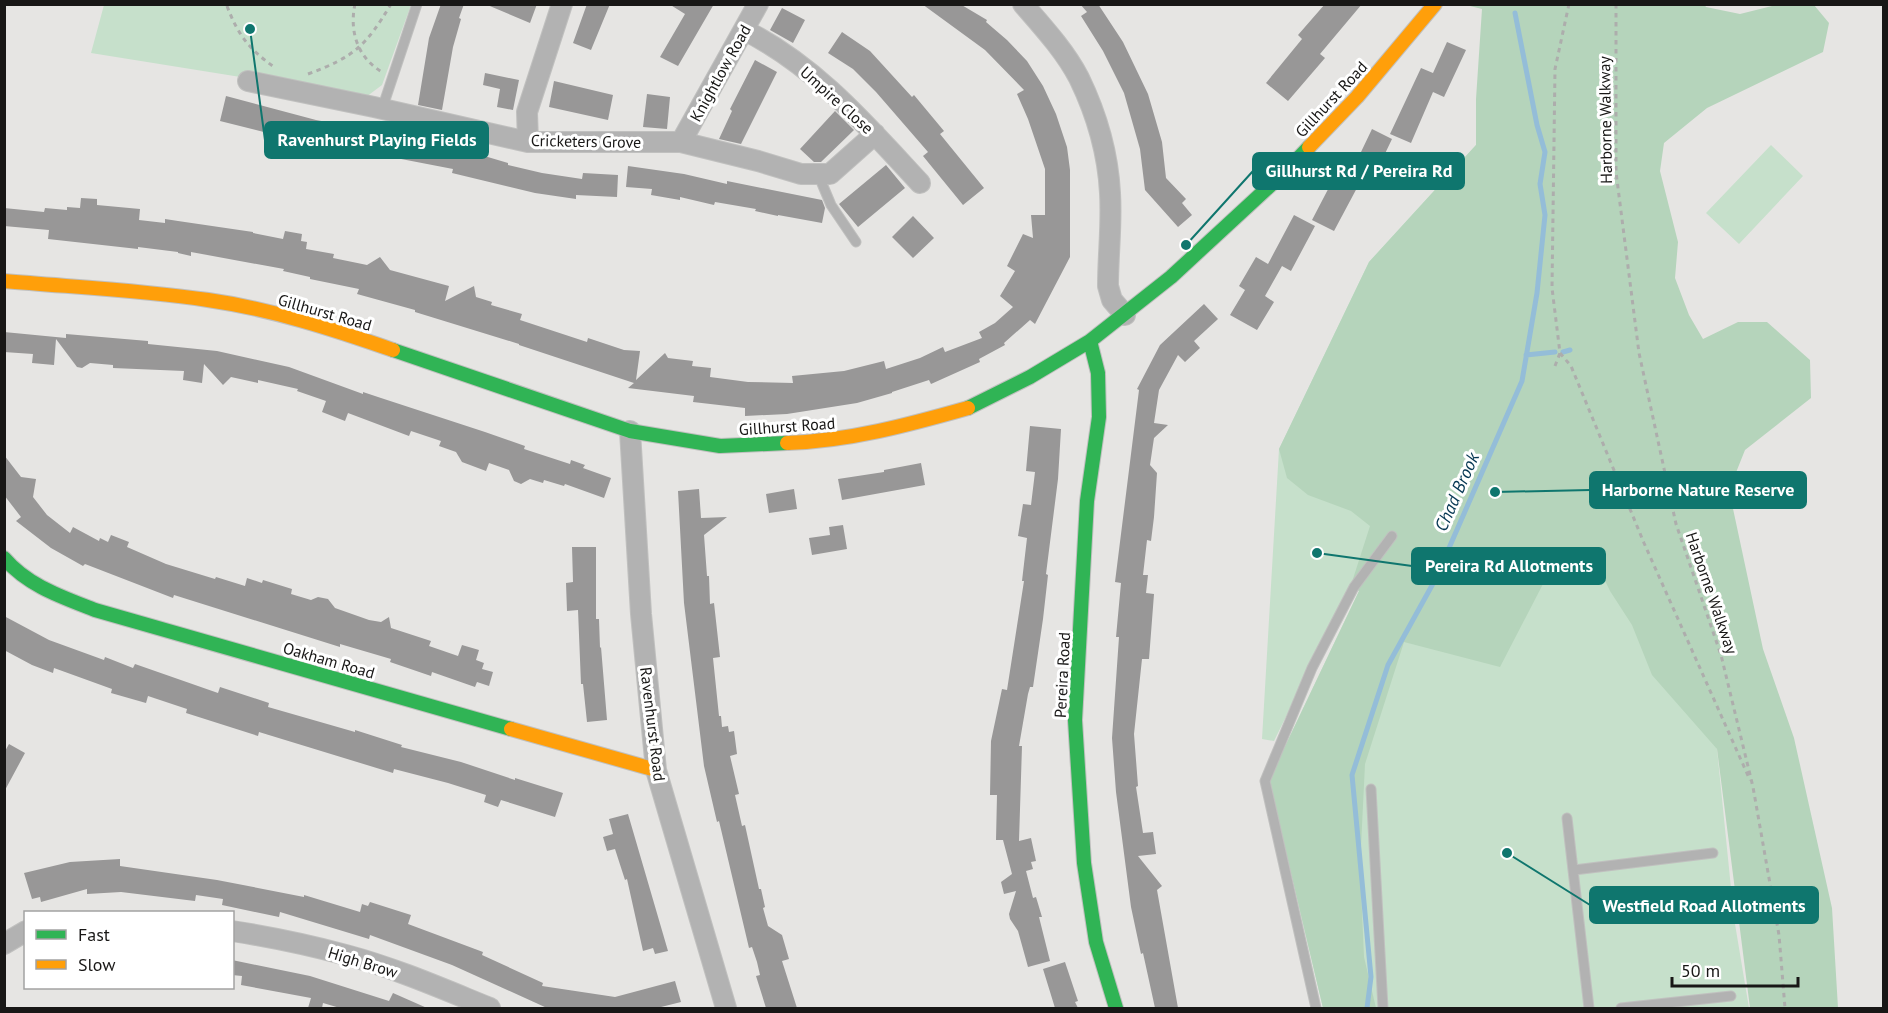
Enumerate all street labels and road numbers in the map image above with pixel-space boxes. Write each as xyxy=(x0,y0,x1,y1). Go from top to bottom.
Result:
street label: Knightlow Road xyxy=(685,21,755,125)
street label: Harborne Walkway xyxy=(1594,55,1616,184)
street label: Gillhurst Road xyxy=(1291,57,1371,141)
street label: Umpire Close xyxy=(796,62,878,138)
street label: Cricketers Grove xyxy=(531,130,641,152)
street label: Gillhurst Road xyxy=(276,289,374,335)
street label: Gillhurst Road xyxy=(738,413,836,439)
street label: Harborne Walkway xyxy=(1682,529,1742,657)
street label: Pereira Road xyxy=(1050,632,1074,718)
street label: Oakham Road xyxy=(281,637,377,683)
street label: Ravenhurst Road xyxy=(636,666,670,782)
street label: High Brow xyxy=(326,942,400,982)

